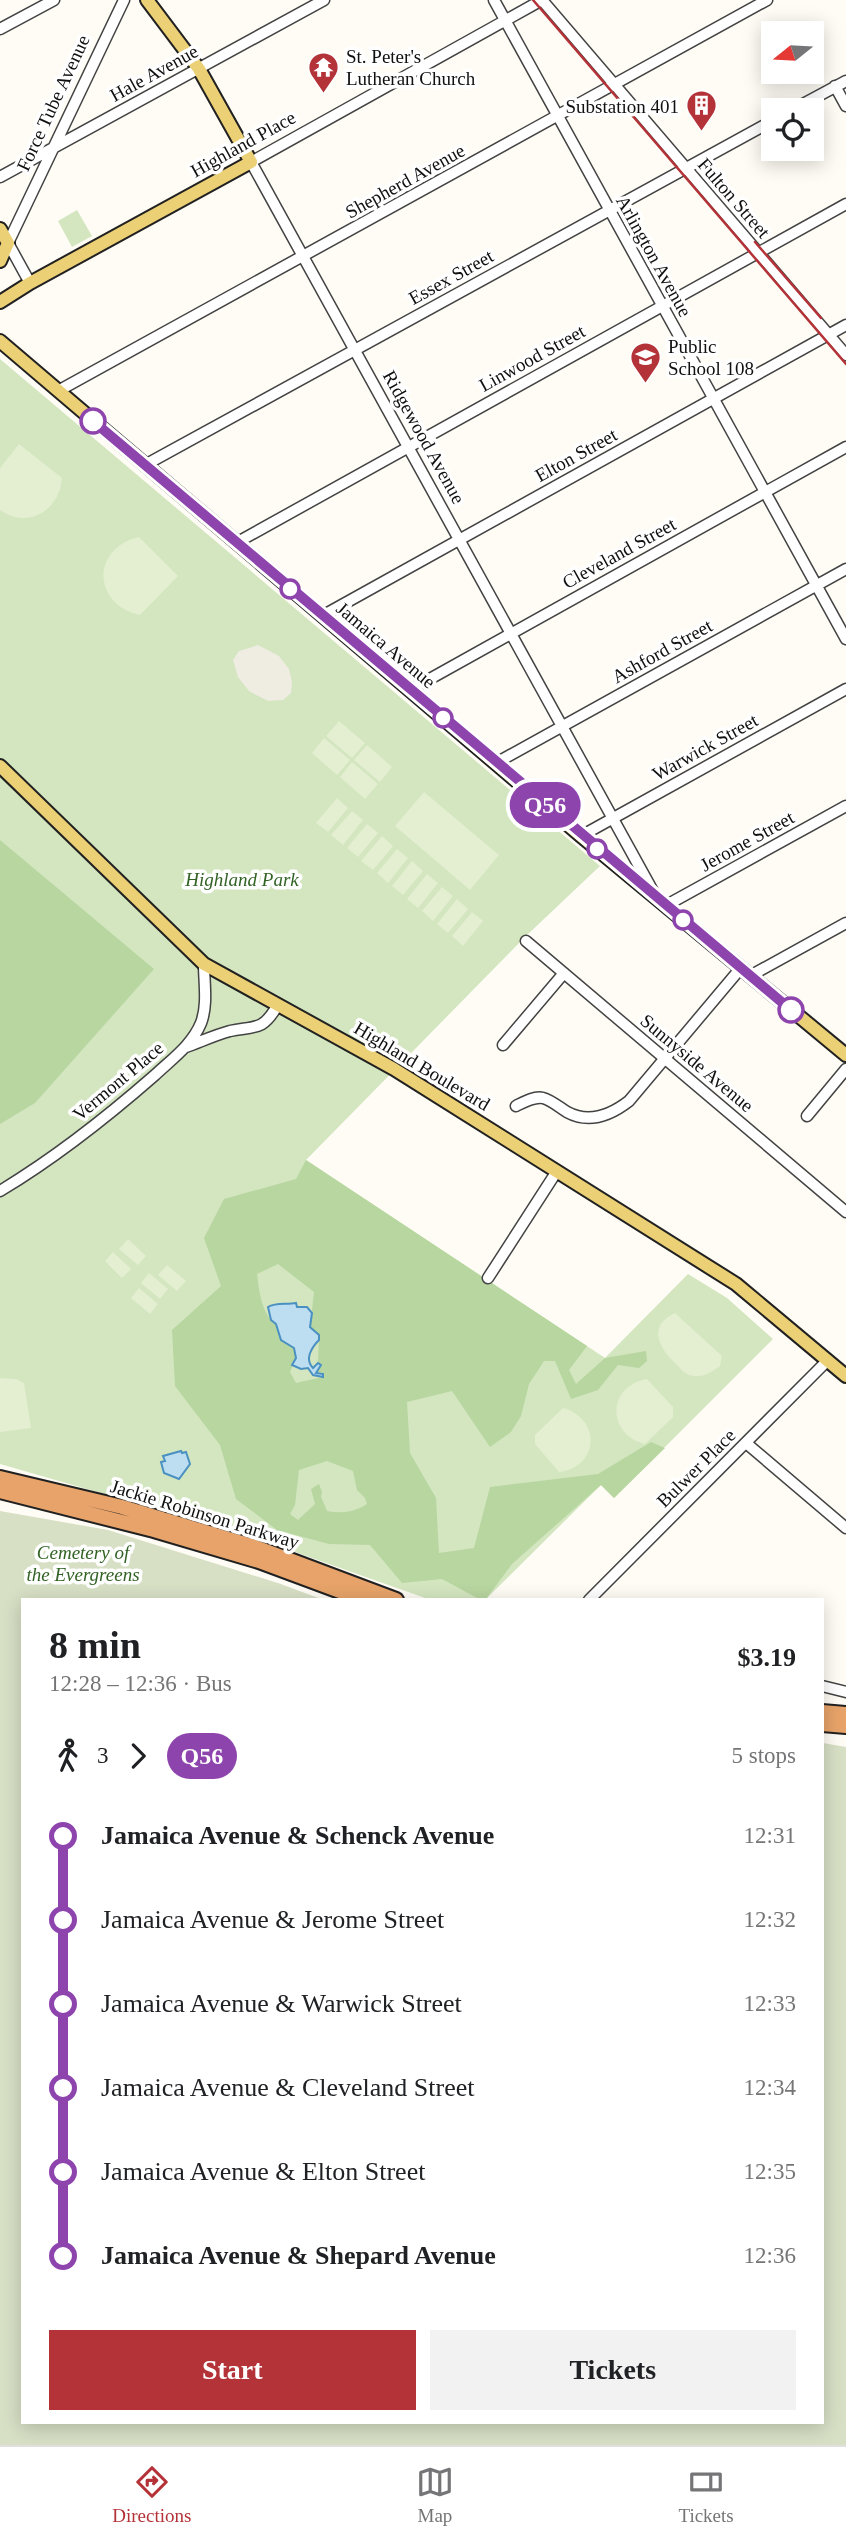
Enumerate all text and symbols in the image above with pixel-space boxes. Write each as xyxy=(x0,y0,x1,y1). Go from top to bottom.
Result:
north arrow xyxy=(761,21,824,84)
map controls xyxy=(761,21,824,161)
street label: Force Tube Avenue xyxy=(12,32,94,174)
street label: Hale Avenue xyxy=(106,40,202,106)
place label: St. Peter's Lutheran Church xyxy=(346,46,476,89)
temple icon: St. Peter's Lutheran Church xyxy=(306,50,340,94)
building icon: Substation 401 xyxy=(685,89,719,133)
place label: Substation 401 xyxy=(566,96,679,117)
button: locate xyxy=(761,98,824,161)
street label: Highland Place xyxy=(187,107,299,181)
street label: Shepherd Avenue xyxy=(342,140,468,222)
street label: Fulton Street xyxy=(694,154,775,243)
street label: Arlington Avenue xyxy=(612,192,696,320)
street label: Essex Street xyxy=(405,245,498,309)
street label: Linwood Street xyxy=(475,320,589,396)
place label: Public School 108 xyxy=(668,336,754,379)
school or university icon: Public School 108 xyxy=(628,340,662,384)
street label: Ridgewood Avenue xyxy=(379,367,469,507)
unlabelled marker xyxy=(80,408,106,434)
street label: Elton Street xyxy=(531,424,621,486)
street label: Cleveland Street xyxy=(559,513,680,593)
unlabelled marker xyxy=(280,579,300,599)
street label: Jamaica Avenue xyxy=(332,598,440,692)
street label: Ashford Street xyxy=(608,614,716,687)
unlabelled marker xyxy=(433,708,453,728)
street label: Warwick Street xyxy=(649,709,762,785)
line badge: Q56 xyxy=(505,782,585,828)
text: Q56 xyxy=(524,792,566,818)
street label: Jerome Street xyxy=(696,806,798,875)
unlabelled marker xyxy=(587,839,607,859)
park label: Highland Park xyxy=(184,869,299,890)
unlabelled marker xyxy=(673,910,693,930)
unlabelled marker xyxy=(778,997,804,1023)
street label: Sunnyside Avenue xyxy=(636,1010,758,1116)
street label: Highland Boulevard xyxy=(350,1017,494,1115)
street label: Vermont Place xyxy=(69,1037,167,1125)
street label: Bulwer Place xyxy=(653,1425,739,1511)
street label: Jackie Robinson Parkway xyxy=(108,1475,302,1553)
park label: Cemetery of the Evergreens xyxy=(26,1542,140,1585)
text: 8 min xyxy=(49,1624,141,1666)
text: $3.19 xyxy=(738,1643,796,1672)
text: 12:28 – 12:36 · Bus xyxy=(49,1671,232,1696)
icon: walk xyxy=(49,1737,87,1775)
icon: forward xyxy=(119,1737,157,1775)
text: 3 xyxy=(97,1743,109,1768)
text: Q56 xyxy=(181,1743,223,1769)
text: 5 stops xyxy=(731,1743,796,1768)
text: Jamaica Avenue & Schenck Avenue xyxy=(101,1821,494,1850)
text: 12:31 xyxy=(744,1823,796,1848)
text: Jamaica Avenue & Jerome Street xyxy=(101,1905,444,1934)
text: 12:32 xyxy=(744,1907,796,1932)
text: Jamaica Avenue & Warwick Street xyxy=(101,1989,462,2018)
text: 12:33 xyxy=(744,1991,796,2016)
text: Jamaica Avenue & Cleveland Street xyxy=(101,2073,475,2102)
text: 12:34 xyxy=(744,2075,796,2100)
text: Jamaica Avenue & Elton Street xyxy=(101,2157,425,2186)
text: 12:35 xyxy=(744,2159,796,2184)
text: Jamaica Avenue & Shepard Avenue xyxy=(101,2241,496,2270)
text: 12:36 xyxy=(744,2243,796,2268)
button: Start xyxy=(49,2330,416,2410)
button: Tickets xyxy=(430,2330,796,2410)
tab: Directions xyxy=(112,2463,191,2527)
tab: Map xyxy=(416,2463,454,2527)
tab: Tickets xyxy=(678,2463,734,2527)

